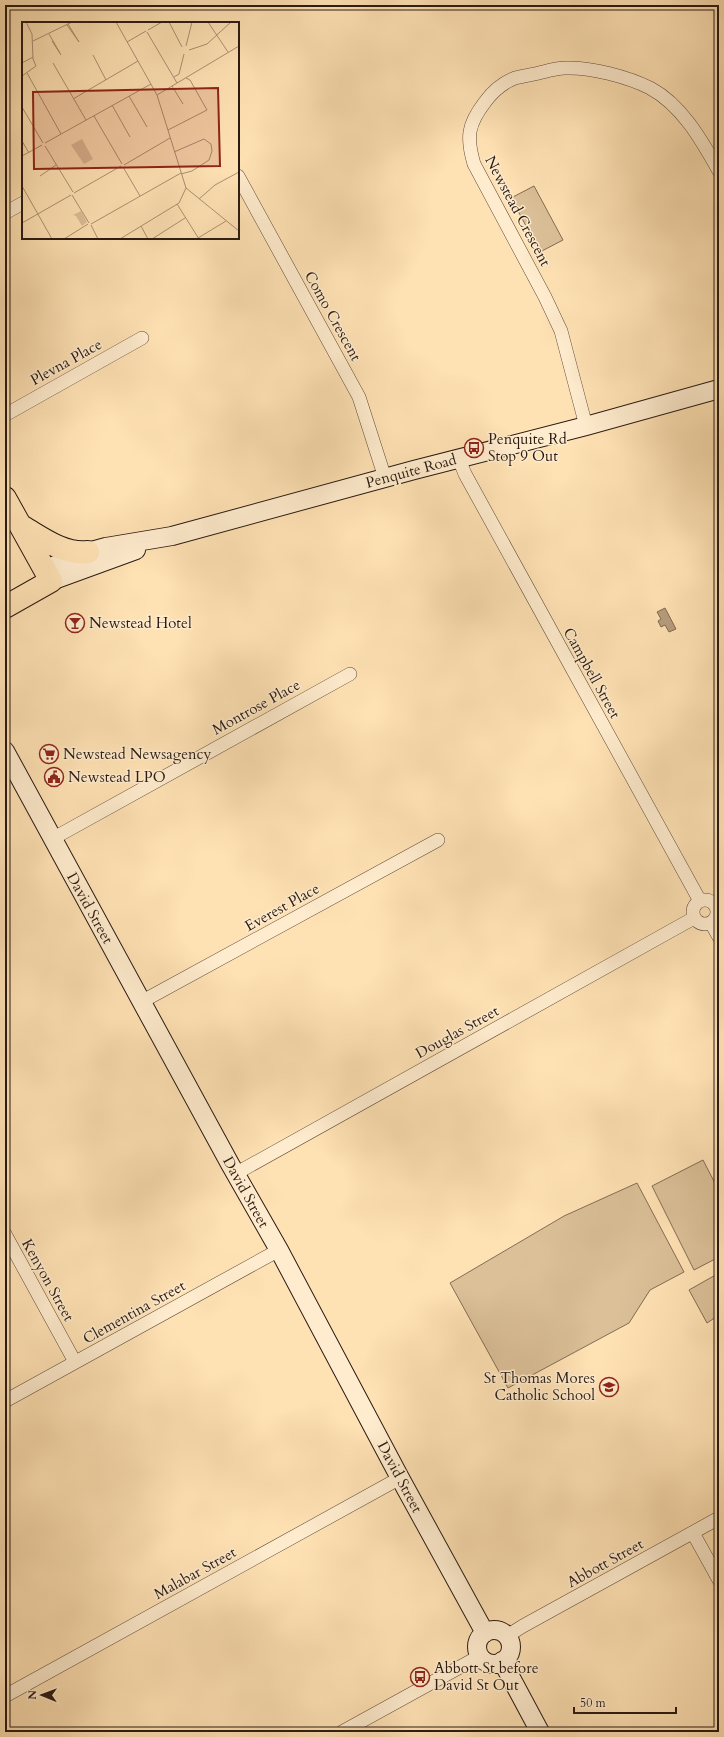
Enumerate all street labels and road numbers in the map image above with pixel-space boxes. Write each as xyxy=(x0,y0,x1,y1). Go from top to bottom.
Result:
street label: Newstead Crescent xyxy=(480,152,556,270)
street label: Como Crescent xyxy=(300,267,366,365)
street label: Plevna Place xyxy=(27,334,106,390)
street label: Penquite Road xyxy=(363,449,459,493)
street label: Campbell Street xyxy=(559,624,625,722)
street label: Montrose Place xyxy=(208,674,304,739)
street label: David Street xyxy=(62,869,118,947)
street label: Everest Place xyxy=(241,878,323,936)
street label: Douglas Street xyxy=(412,1001,502,1063)
street label: David Street xyxy=(218,1153,274,1231)
street label: Kenyon Street xyxy=(17,1235,79,1325)
street label: Clementina Street xyxy=(79,1275,189,1348)
street label: David Street xyxy=(373,1438,427,1517)
street label: Abbott Street xyxy=(563,1534,647,1592)
street label: Malabar Street xyxy=(150,1542,240,1604)

